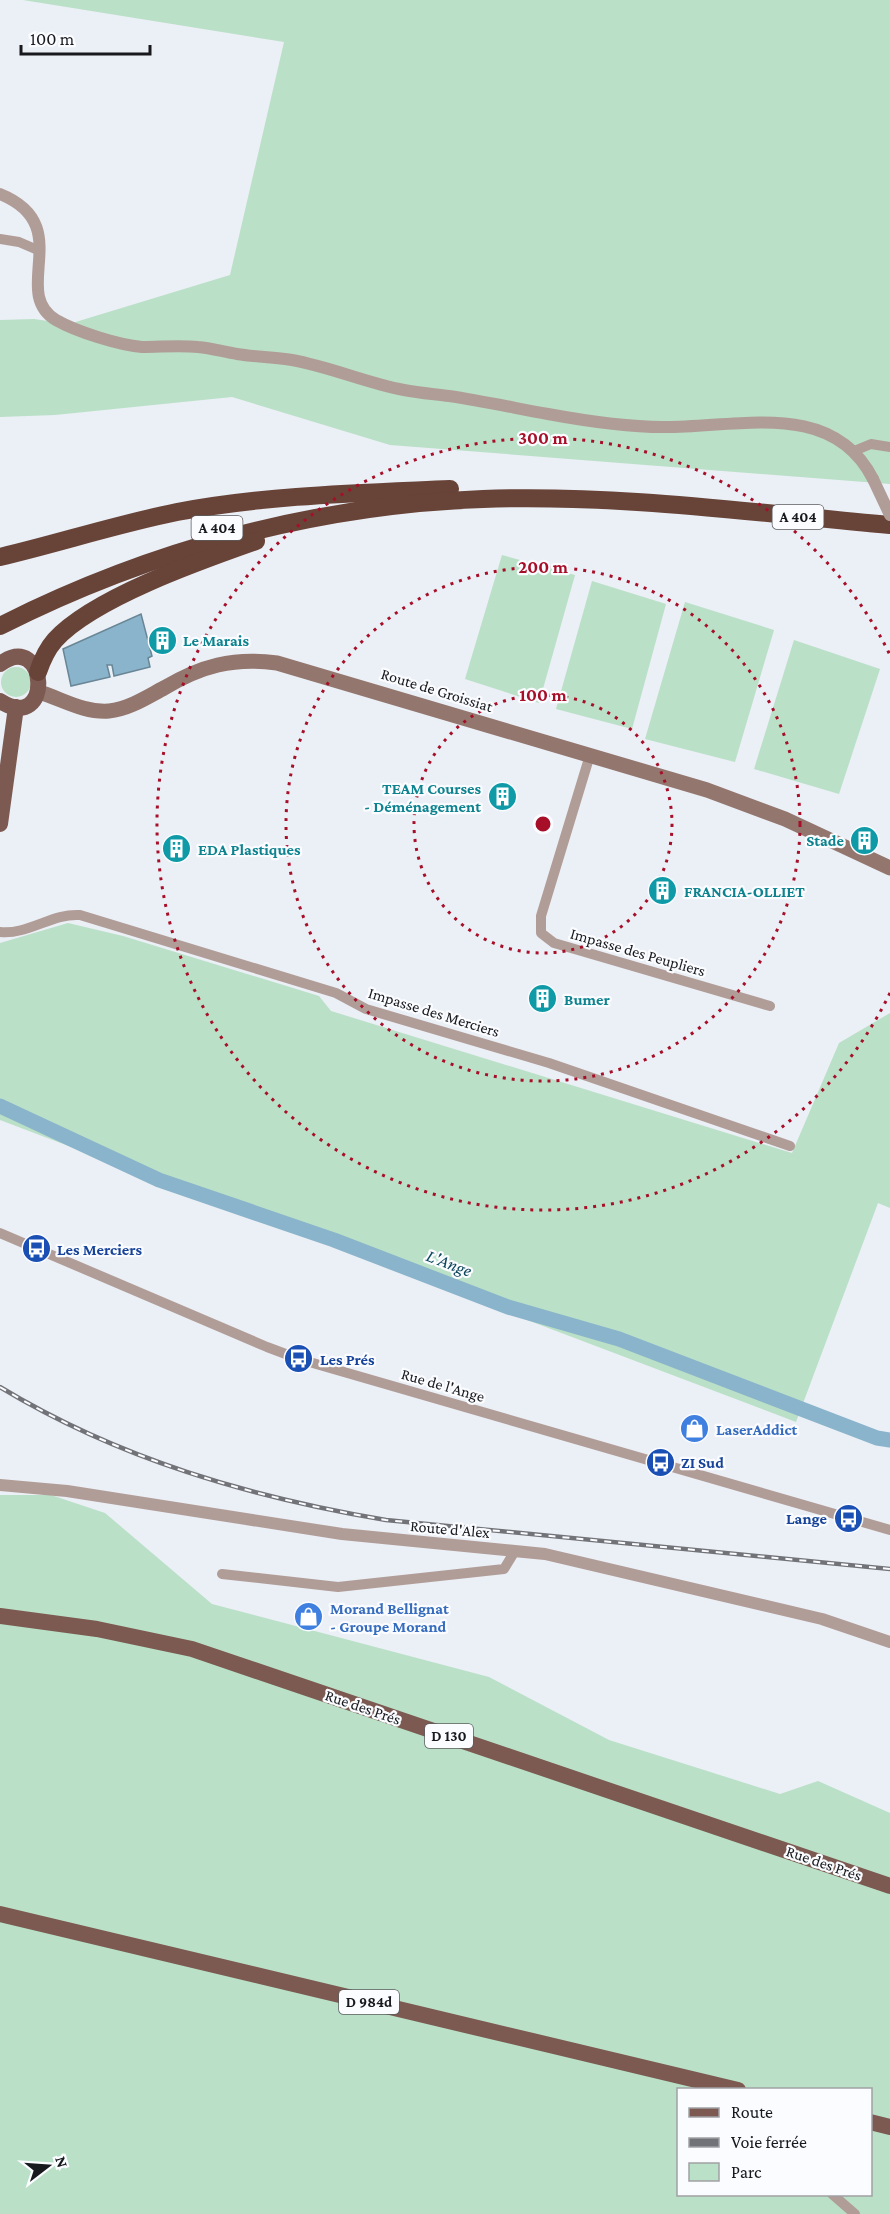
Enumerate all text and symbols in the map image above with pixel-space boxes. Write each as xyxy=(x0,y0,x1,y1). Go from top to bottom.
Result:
scale bar xyxy=(21,18,150,56)
text: 100 m xyxy=(30,29,75,49)
text: 300 m xyxy=(518,428,568,448)
road number: A 404 xyxy=(772,505,824,529)
road number: A 404 xyxy=(192,516,242,540)
text: 200 m xyxy=(518,557,569,577)
building icon: Le Marais xyxy=(146,624,178,656)
place label: Le Marais xyxy=(183,632,249,649)
street label: Route de Groissiat xyxy=(379,665,496,715)
text: 100 m xyxy=(519,685,567,705)
place label: TEAM Courses - Déménagement xyxy=(364,780,481,815)
building icon: TEAM Courses - Déménagement xyxy=(486,781,518,813)
centre of rings xyxy=(533,814,553,834)
building icon: Stade xyxy=(849,824,881,856)
place label: Stade xyxy=(806,832,845,849)
building icon: EDA Plastiques xyxy=(161,833,193,865)
place label: EDA Plastiques xyxy=(198,841,301,858)
building icon: FRANCIA-OLLIET xyxy=(647,875,679,907)
place label: FRANCIA-OLLIET xyxy=(684,883,805,900)
street label: Impasse des Peupliers xyxy=(568,925,708,980)
building icon: Bumer xyxy=(527,983,559,1015)
street label: Impasse des Merciers xyxy=(366,984,502,1041)
place label: Bumer xyxy=(564,991,610,1008)
bus stop icon: Les Merciers xyxy=(20,1233,52,1265)
place label: Les Merciers xyxy=(57,1241,142,1258)
water label: L'Ange xyxy=(423,1245,475,1281)
bus stop icon: Les Prés xyxy=(283,1343,315,1375)
place label: Les Prés xyxy=(320,1351,375,1368)
street label: Rue de l'Ange xyxy=(399,1365,487,1406)
shop icon: LaserAddict xyxy=(679,1413,711,1445)
place label: LaserAddict xyxy=(716,1421,798,1438)
bus stop icon: ZI Sud xyxy=(644,1446,676,1478)
place label: ZI Sud xyxy=(681,1454,724,1471)
bus stop icon: Lange xyxy=(832,1502,864,1534)
place label: Lange xyxy=(786,1510,828,1527)
street label: Route d'Alex xyxy=(409,1517,491,1541)
place label: Morand Bellignat - Groupe Morand xyxy=(330,1600,449,1635)
shop icon: Morand Bellignat - Groupe Morand xyxy=(293,1601,325,1633)
street label: Rue des Prés xyxy=(323,1686,403,1728)
road number: D 130 xyxy=(425,1724,473,1748)
street label: Rue des Prés xyxy=(784,1842,864,1884)
road number: D 984d xyxy=(339,1990,399,2014)
legend xyxy=(677,2088,872,2196)
text: Route xyxy=(731,2102,773,2122)
text: Voie ferrée xyxy=(731,2132,807,2152)
north arrow xyxy=(18,2136,78,2196)
text: N xyxy=(52,2154,72,2170)
text: Parc xyxy=(731,2162,762,2182)

